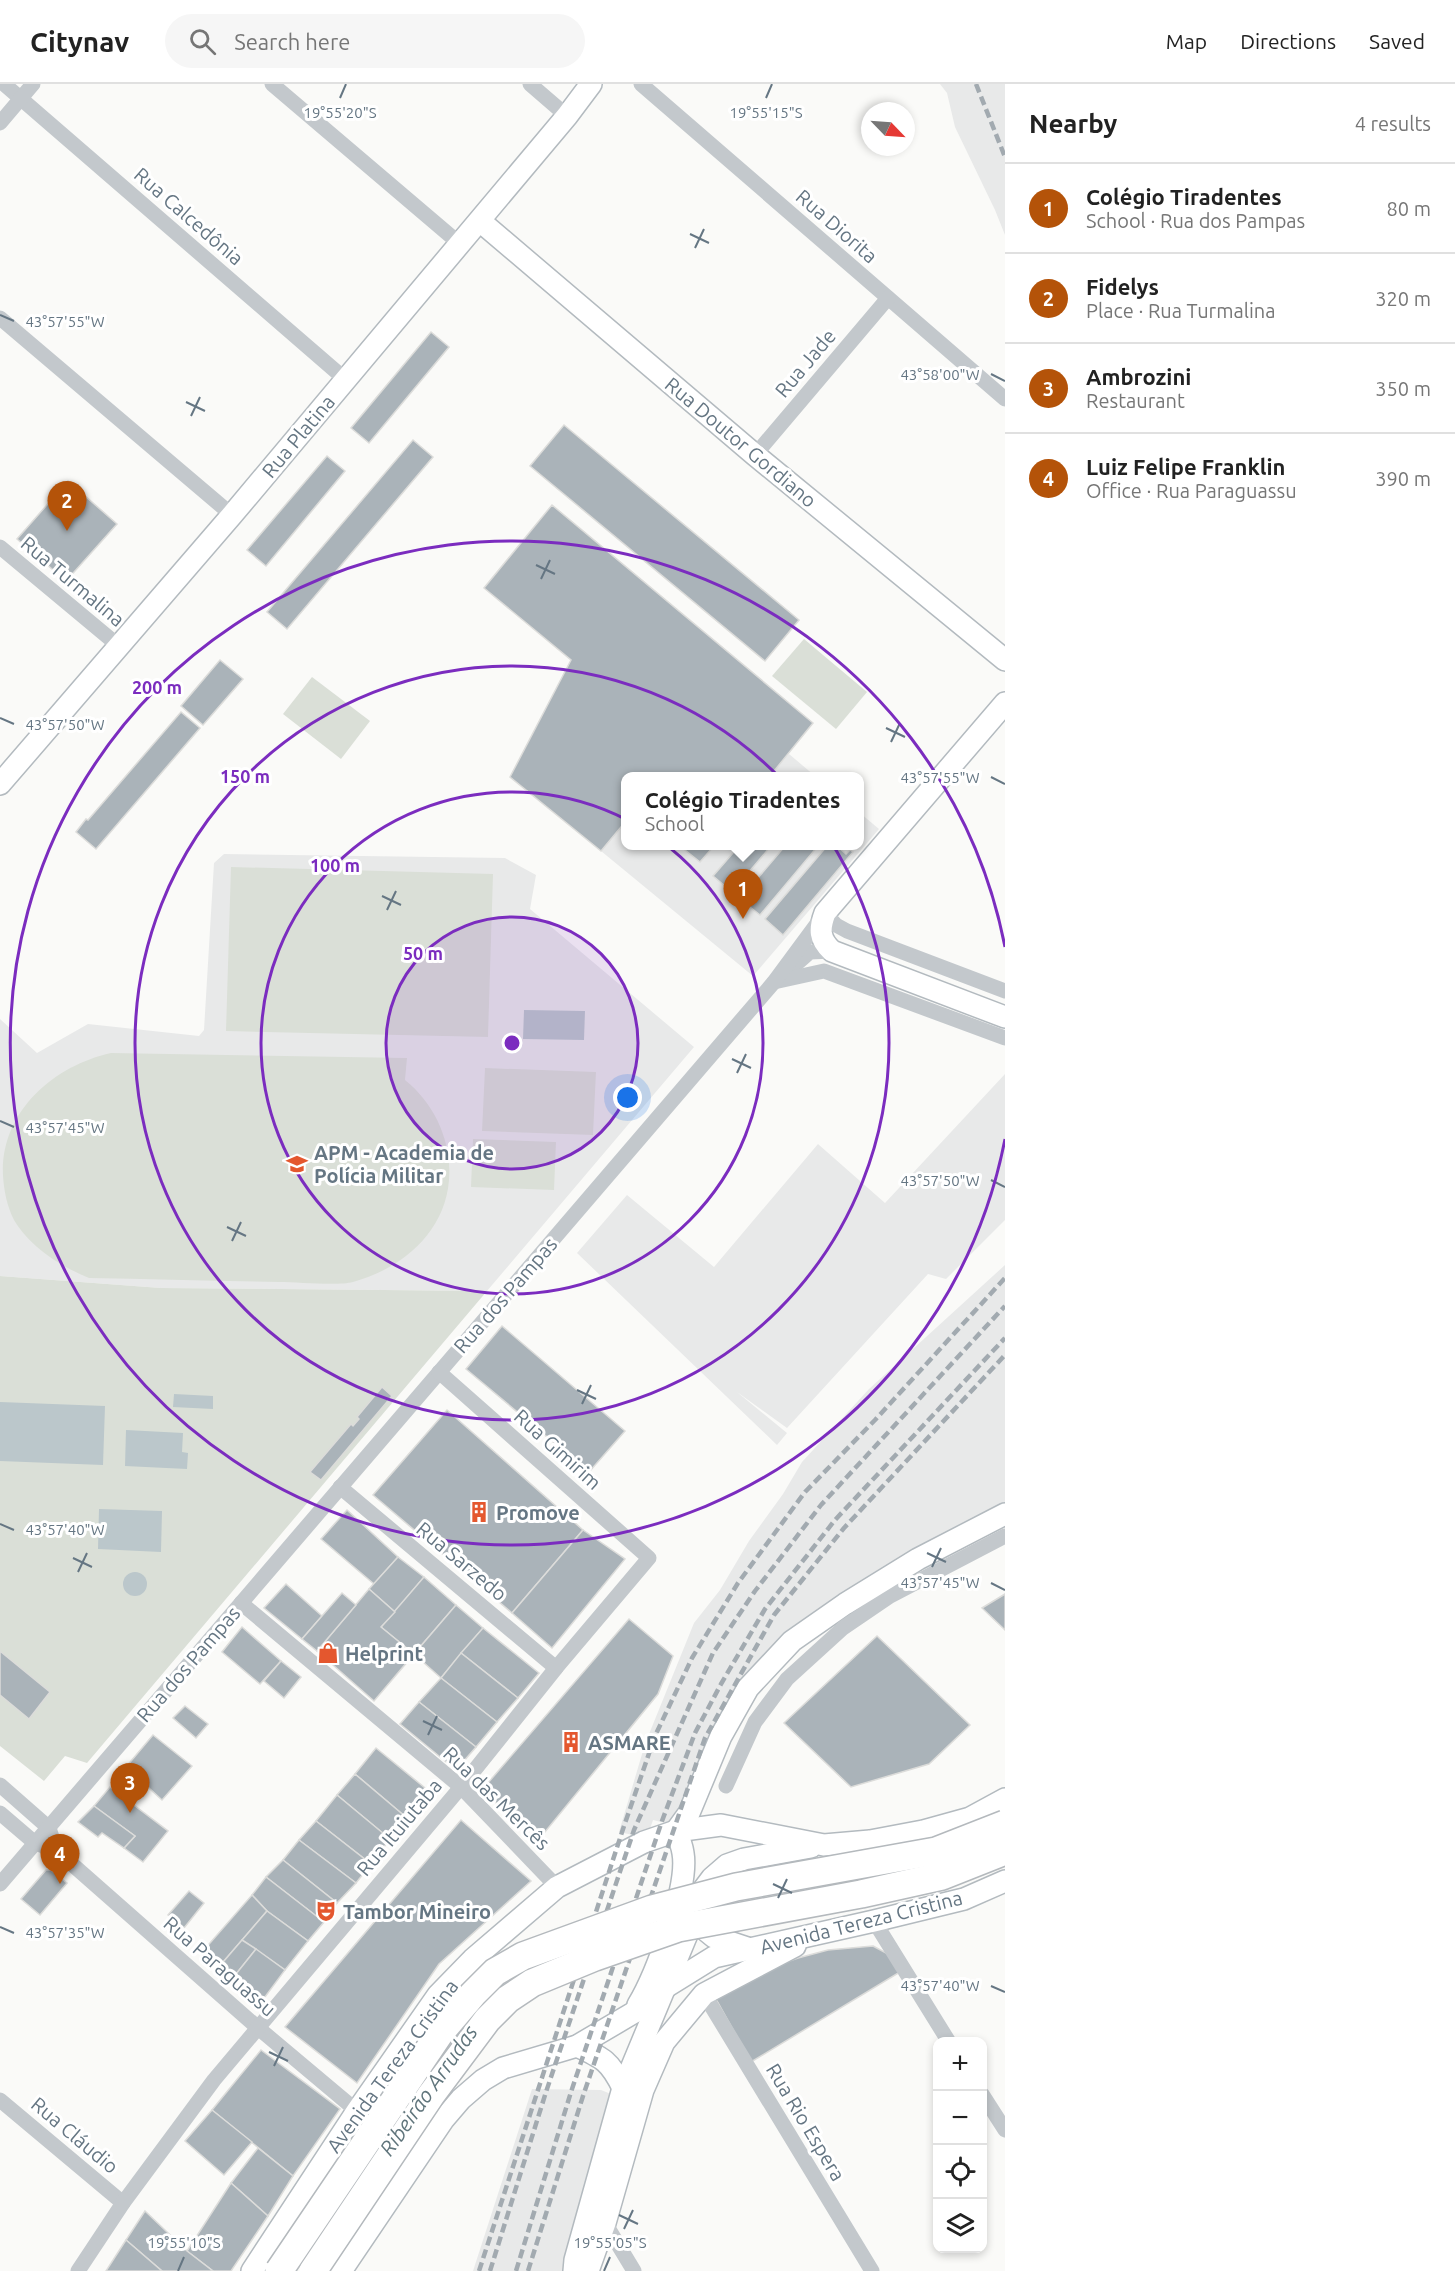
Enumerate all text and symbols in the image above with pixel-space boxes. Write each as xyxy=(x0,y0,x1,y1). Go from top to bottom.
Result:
search box xyxy=(165,14,585,68)
icon: search xyxy=(186,25,219,58)
text: Citynav xyxy=(30,26,129,57)
text: Search here xyxy=(234,29,350,54)
text: Map xyxy=(1166,29,1207,53)
text: Directions xyxy=(1240,29,1336,53)
text: Saved xyxy=(1369,29,1425,53)
north arrow xyxy=(861,102,915,156)
text: 19°55'20"S xyxy=(303,104,377,121)
text: 19°55'15"S xyxy=(729,104,803,121)
text: Nearby xyxy=(1029,109,1117,138)
text: 4 results xyxy=(1355,112,1431,135)
street label: Rua Calcedônia xyxy=(130,162,248,270)
text: Colégio Tiradentes xyxy=(1086,184,1282,209)
street label: Rua Diorita xyxy=(792,185,882,267)
text: 1 xyxy=(1043,197,1054,220)
text: 80 m xyxy=(1387,197,1431,220)
text: School · Rua dos Pampas xyxy=(1086,209,1305,232)
text: Fidelys xyxy=(1086,274,1159,299)
text: 2 xyxy=(1043,287,1054,310)
text: 320 m xyxy=(1375,287,1431,310)
text: Place · Rua Turmalina xyxy=(1086,299,1276,322)
text: 43°57'55"W xyxy=(25,313,105,330)
street label: Rua Jade xyxy=(770,324,840,402)
text: Ambrozini xyxy=(1086,364,1191,389)
text: 43°58'00"W xyxy=(900,366,980,383)
street label: Rua Doutor Gordiano xyxy=(661,372,821,512)
text: 3 xyxy=(1043,377,1054,400)
text: 350 m xyxy=(1375,377,1431,400)
text: Restaurant xyxy=(1086,389,1185,412)
street label: Rua Platina xyxy=(257,390,339,482)
text: Luiz Felipe Franklin xyxy=(1086,454,1285,479)
text: 4 xyxy=(1043,467,1054,490)
text: 390 m xyxy=(1375,467,1431,490)
text: Office · Rua Paraguassu xyxy=(1086,479,1297,502)
pin: 2 xyxy=(48,482,86,531)
street label: Rua Turmalina xyxy=(17,531,129,631)
text: 200 m xyxy=(132,677,182,697)
text: 43°57'50"W xyxy=(25,716,105,733)
text: 150 m xyxy=(220,766,270,786)
text: 43°57'55"W xyxy=(900,769,980,786)
popup xyxy=(621,772,864,850)
text: Colégio Tiradentes xyxy=(645,787,840,812)
text: School xyxy=(645,812,705,835)
text: 100 m xyxy=(310,855,360,875)
pin: 1 xyxy=(724,870,762,919)
text: 50 m xyxy=(403,943,443,963)
centre of rings xyxy=(502,1033,522,1053)
your location xyxy=(613,1083,642,1112)
text: 43°57'45"W xyxy=(25,1119,105,1136)
place label: APM - Academia de Polícia Militar xyxy=(314,1141,494,1187)
school or university icon: APM - Academia de Polícia Militar xyxy=(285,1152,309,1176)
text: 43°57'50"W xyxy=(900,1172,980,1189)
street label: Rua dos Pampas xyxy=(449,1233,561,1357)
street label: Rua Gimirim xyxy=(510,1404,606,1494)
building icon: Promove xyxy=(467,1500,491,1524)
place label: Promove xyxy=(496,1501,580,1524)
street label: Rua Sarzedo xyxy=(412,1517,512,1605)
text: 43°57'40"W xyxy=(25,1521,105,1538)
text: 43°57'45"W xyxy=(900,1574,980,1591)
street label: Rua dos Pampas xyxy=(132,1602,244,1726)
shop icon: Helprint xyxy=(316,1641,340,1665)
place label: Helprint xyxy=(345,1642,424,1665)
building icon: ASMARE xyxy=(559,1730,583,1754)
place label: ASMARE xyxy=(588,1731,671,1754)
street label: Rua das Mercês xyxy=(439,1741,555,1855)
pin: 3 xyxy=(110,1764,150,1813)
street label: Rua Ituiutaba xyxy=(352,1774,446,1880)
pin: 4 xyxy=(40,1834,80,1884)
street label: Avenida Tereza Cristina xyxy=(757,1886,965,1958)
theatre icon: Tambor Mineiro xyxy=(314,1899,338,1923)
place label: Tambor Mineiro xyxy=(343,1900,491,1923)
street label: Rua Paraguassu xyxy=(159,1911,281,2021)
text: 43°57'35"W xyxy=(25,1924,105,1941)
street label: Avenida Tereza Cristina xyxy=(322,1975,462,2157)
text: 43°57'40"W xyxy=(900,1977,980,1994)
water label: Ribeirão Arrudas xyxy=(374,2020,482,2160)
map controls xyxy=(933,2037,987,2253)
button: + xyxy=(933,2037,987,2091)
street label: Rua Rio Espera xyxy=(762,2059,850,2185)
button: − xyxy=(933,2091,987,2145)
street label: Rua Cláudio xyxy=(27,2092,123,2178)
button: locate xyxy=(933,2145,987,2199)
button: layers xyxy=(933,2199,987,2253)
text: 19°55'10"S xyxy=(147,2234,221,2251)
text: 19°55'05"S xyxy=(573,2234,647,2251)

